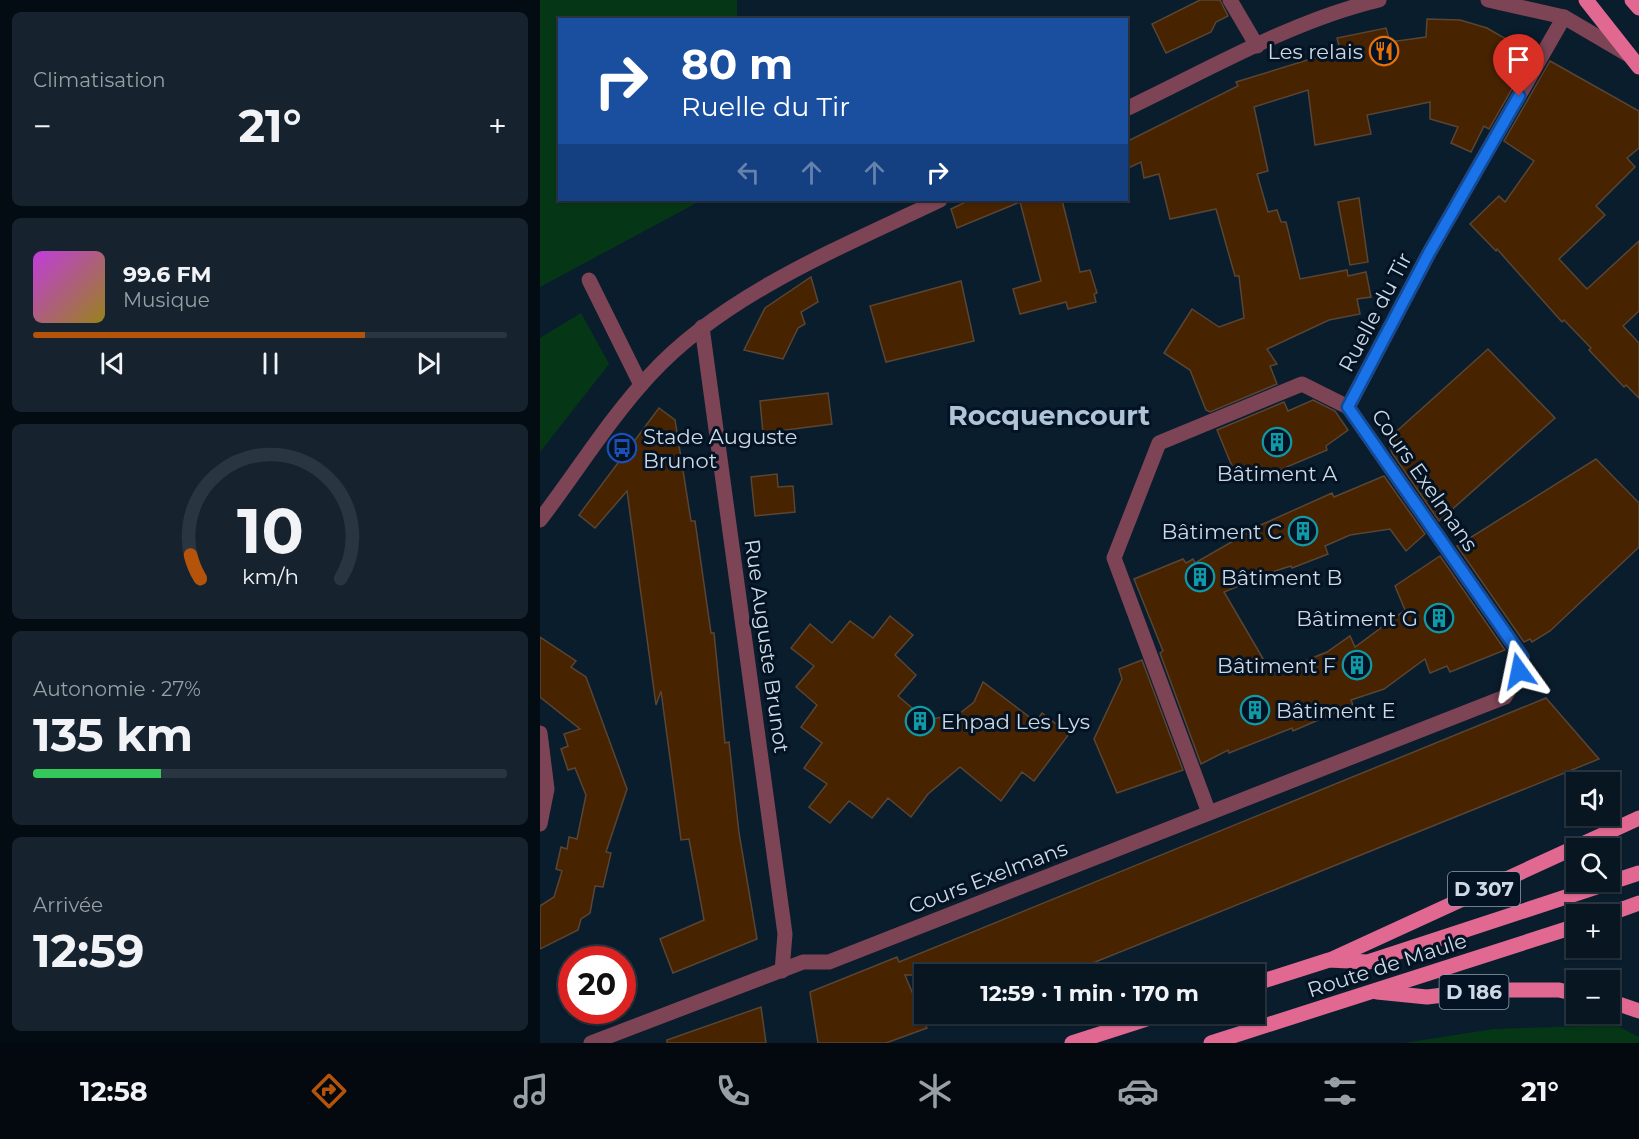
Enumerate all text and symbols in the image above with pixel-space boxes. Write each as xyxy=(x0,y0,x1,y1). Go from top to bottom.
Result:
pin xyxy=(1493,34,1544,96)
restaurant icon: Les relais xyxy=(1368,35,1400,67)
text: 80 m xyxy=(681,38,793,90)
place label: Les relais xyxy=(1268,39,1363,64)
icon: right xyxy=(582,42,660,120)
icon: arrive xyxy=(1502,43,1535,76)
text: Climatisation xyxy=(33,68,166,92)
text: Ruelle du Tir xyxy=(681,90,850,123)
text: 21° xyxy=(238,98,302,153)
text: − xyxy=(33,106,52,146)
text: + xyxy=(488,106,507,146)
icon: left xyxy=(732,156,765,189)
icon: ahead xyxy=(795,156,828,189)
icon: ahead xyxy=(858,156,891,189)
icon: right xyxy=(921,156,954,189)
street label: Ruelle du Tir xyxy=(1333,248,1417,376)
text: 99.6 FM xyxy=(123,261,212,288)
text: Musique xyxy=(123,288,210,312)
icon: previous xyxy=(96,347,129,380)
icon: pause xyxy=(254,347,287,380)
icon: next xyxy=(412,347,445,380)
district label: Rocquencourt xyxy=(948,399,1150,432)
street label: Cours Exelmans xyxy=(1367,404,1483,556)
place label: Stade Auguste Brunot xyxy=(643,424,797,473)
building icon: Bâtiment A xyxy=(1261,426,1293,458)
bus stop icon: Stade Auguste Brunot xyxy=(606,432,638,464)
place label: Bâtiment A xyxy=(1217,461,1338,486)
text: 10 xyxy=(237,493,303,569)
building icon: Bâtiment C xyxy=(1287,515,1319,547)
place label: Bâtiment C xyxy=(1162,519,1282,544)
street label: Rue Auguste Brunot xyxy=(740,537,794,755)
building icon: Bâtiment B xyxy=(1184,561,1216,593)
text: km/h xyxy=(241,563,299,589)
place label: Bâtiment B xyxy=(1221,565,1342,590)
building icon: Bâtiment G xyxy=(1423,602,1455,634)
place label: Bâtiment G xyxy=(1296,606,1418,631)
position arrow xyxy=(1487,639,1551,703)
building icon: Bâtiment F xyxy=(1341,649,1373,681)
place label: Bâtiment F xyxy=(1217,653,1336,678)
text: Autonomie · 27% xyxy=(33,677,201,701)
building icon: Bâtiment E xyxy=(1239,694,1271,726)
place label: Bâtiment E xyxy=(1276,698,1396,723)
building icon: Ehpad Les Lys xyxy=(904,705,936,737)
text: 135 km xyxy=(33,707,193,762)
place label: Ehpad Les Lys xyxy=(941,709,1090,734)
map controls xyxy=(1566,772,1620,1024)
button: sound xyxy=(1566,772,1620,826)
street label: Cours Exelmans xyxy=(905,835,1071,919)
button: search xyxy=(1566,838,1620,892)
road number: D 307 xyxy=(1448,872,1520,906)
text: Arrivée xyxy=(33,893,103,917)
button: + xyxy=(1566,904,1620,958)
text: 12:59 xyxy=(33,923,144,978)
street label: Route de Maule xyxy=(1304,927,1470,1003)
speed limit sign: 20 xyxy=(558,946,636,1024)
button: − xyxy=(1566,970,1620,1024)
road number: D 186 xyxy=(1440,975,1508,1009)
text: 12:59 · 1 min · 170 m xyxy=(980,980,1199,1007)
icon: directions xyxy=(308,1070,350,1112)
icon: music xyxy=(510,1070,552,1112)
icon: phone xyxy=(712,1070,754,1112)
icon: climate xyxy=(914,1070,956,1112)
icon: car xyxy=(1117,1070,1159,1112)
icon: filters xyxy=(1319,1070,1361,1112)
text: 12:58 xyxy=(80,1075,148,1108)
text: 21° xyxy=(1521,1075,1559,1108)

